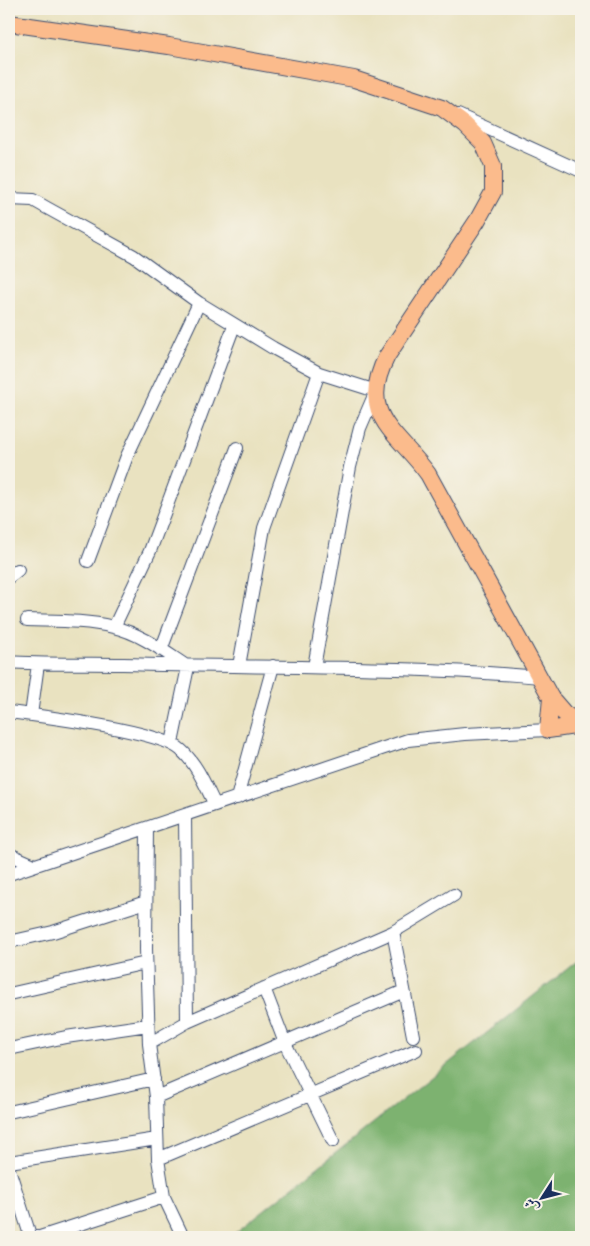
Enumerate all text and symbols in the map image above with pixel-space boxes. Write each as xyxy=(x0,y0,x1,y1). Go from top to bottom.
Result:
north arrow xyxy=(518,1174,568,1224)
text: ش xyxy=(520,1195,543,1217)

